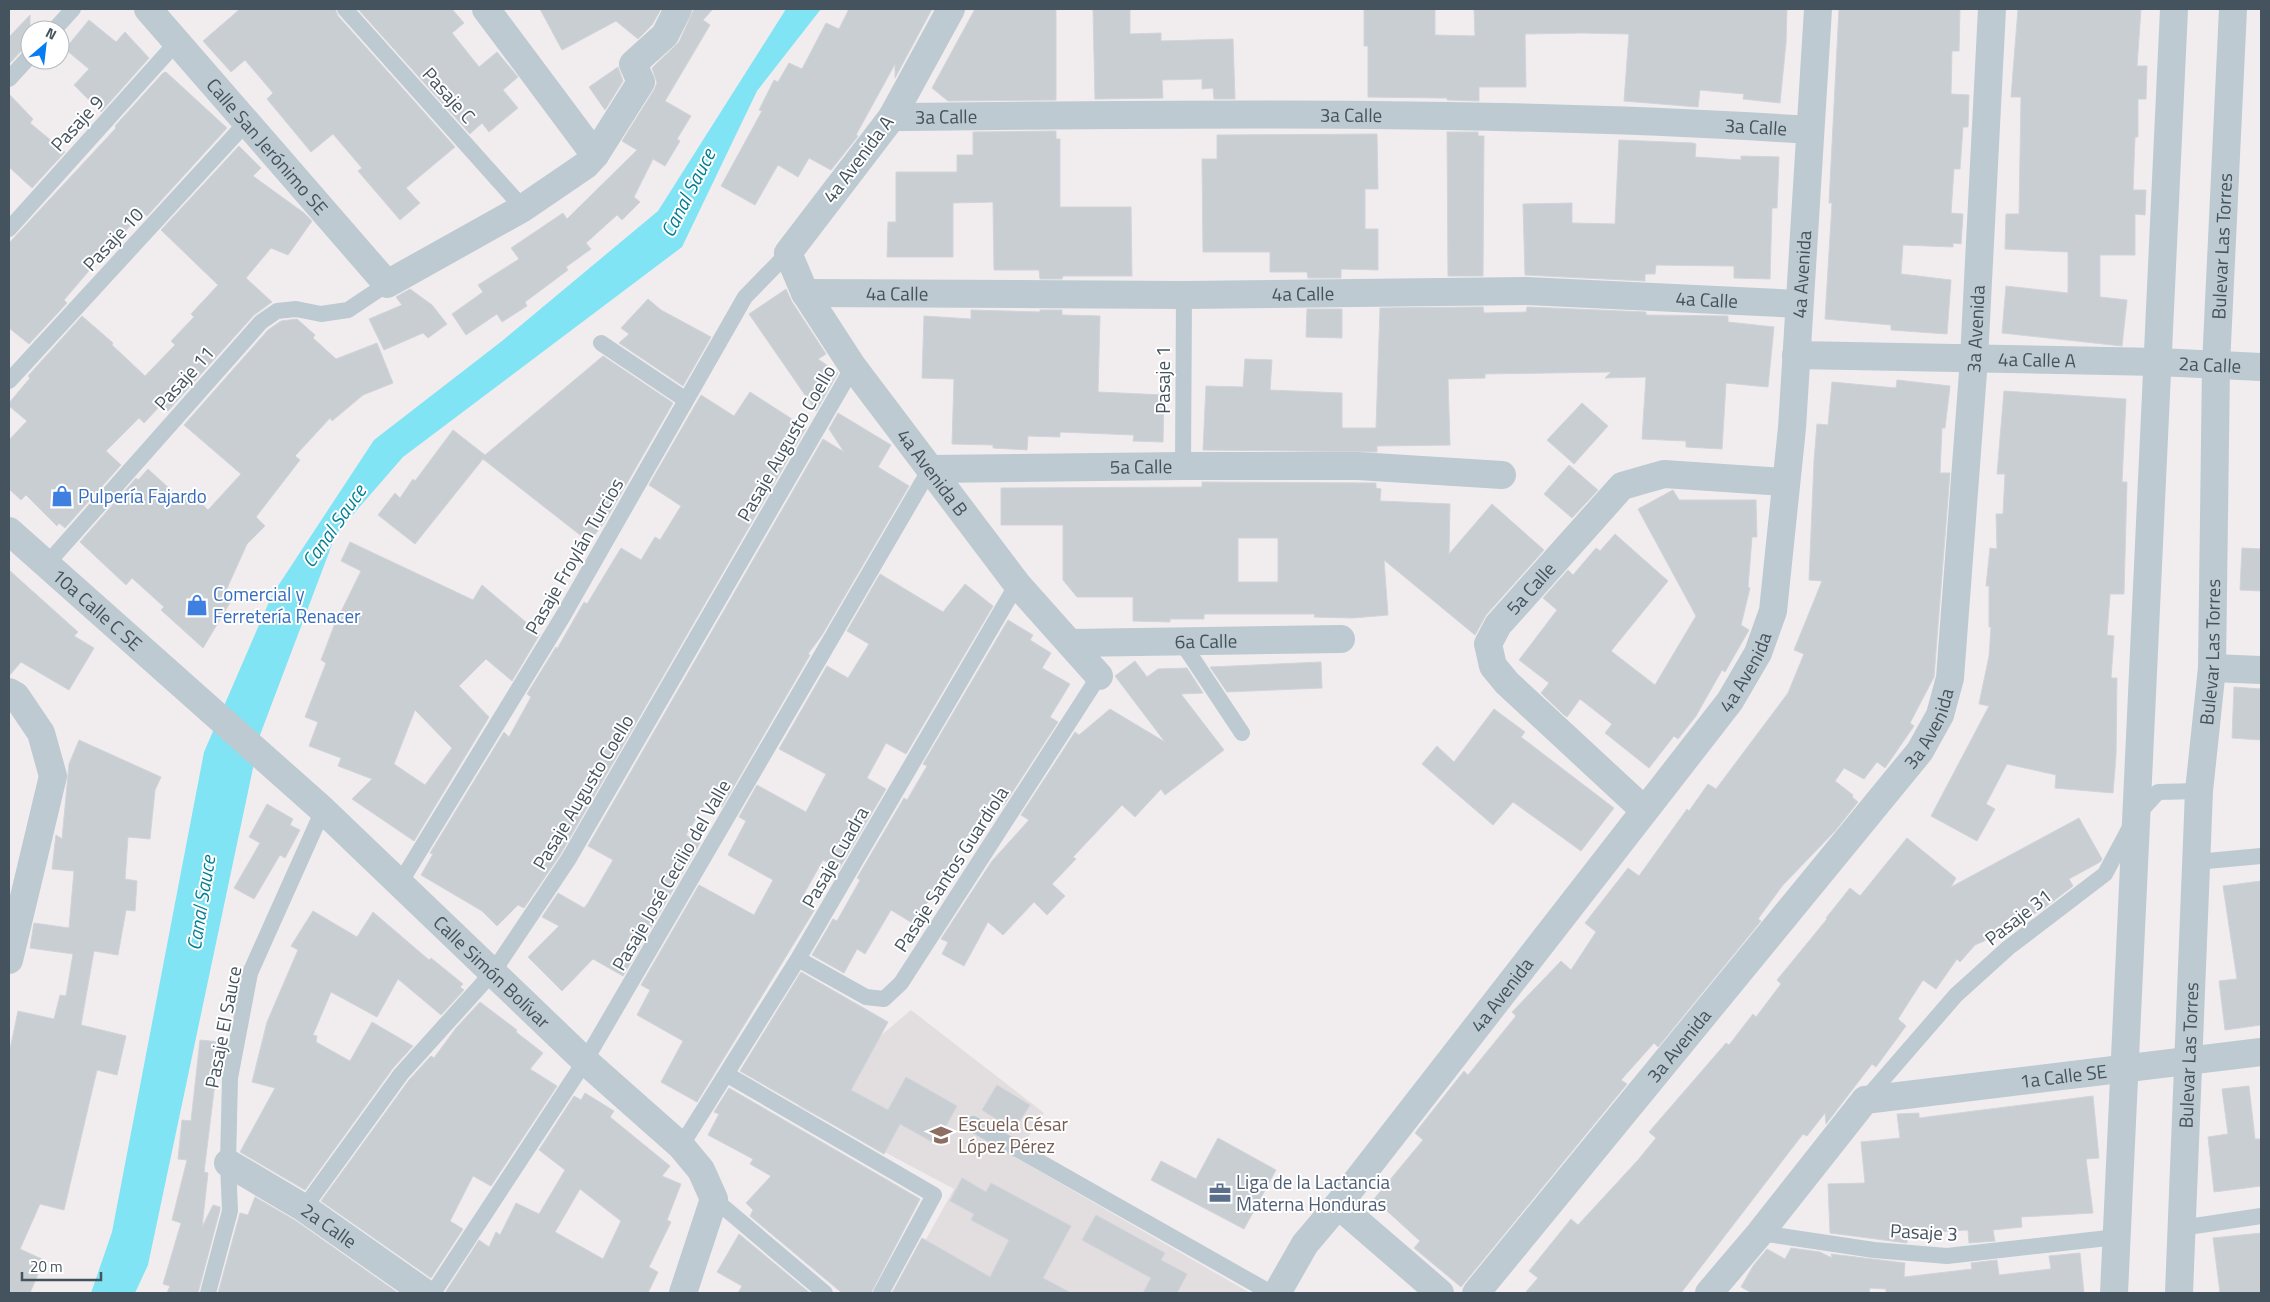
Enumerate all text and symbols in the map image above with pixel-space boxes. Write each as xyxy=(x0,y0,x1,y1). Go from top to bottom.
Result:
north arrow xyxy=(20,20,70,70)
text: N xyxy=(42,22,61,45)
street label: Pasaje C xyxy=(416,60,483,129)
street label: Calle San Jerónimo SE xyxy=(200,71,336,221)
street label: Pasaje 9 xyxy=(43,88,110,157)
street label: 3a Calle xyxy=(1320,100,1382,129)
street label: 3a Calle xyxy=(915,101,977,131)
street label: 4a Avenida A xyxy=(815,109,900,209)
street label: 3a Calle xyxy=(1724,110,1788,143)
water label: Canal Sauce xyxy=(652,142,724,242)
street label: Bulevar Las Torres xyxy=(2203,172,2239,320)
street label: Pasaje 10 xyxy=(75,200,150,277)
street label: 4a Avenida xyxy=(1784,229,1818,319)
street label: 4a Calle xyxy=(866,278,928,308)
street label: 4a Calle xyxy=(1272,278,1334,308)
street label: 4a Calle xyxy=(1675,283,1739,315)
street label: 3a Avenida xyxy=(1958,284,1992,374)
street label: Pasaje 11 xyxy=(147,339,221,416)
street label: 4a Calle A xyxy=(1998,344,2076,374)
street label: Pasaje 1 xyxy=(1148,346,1177,414)
street label: 2a Calle xyxy=(2178,348,2242,380)
street label: Pasaje Augusto Coello xyxy=(729,359,842,526)
street label: 4a Avenida B xyxy=(890,422,976,522)
street label: 5a Calle xyxy=(1109,451,1172,481)
street label: Pasaje Froylán Turcios xyxy=(517,472,630,639)
water label: Canal Sauce xyxy=(293,476,375,574)
place label: Pulpería Fajardo xyxy=(78,481,207,510)
shop icon: Pulpería Fajardo xyxy=(49,483,75,509)
street label: 5a Calle xyxy=(1499,555,1562,621)
street label: 10a Calle C SE xyxy=(46,561,149,657)
place label: Comercial y Ferretería Renacer xyxy=(213,579,361,630)
street label: Bulevar Las Torres xyxy=(2191,579,2227,726)
shop icon: Comercial y Ferretería Renacer xyxy=(184,592,210,618)
street label: 6a Calle xyxy=(1174,626,1238,655)
street label: 4a Avenida xyxy=(1711,627,1779,718)
street label: 3a Avenida xyxy=(1896,684,1961,775)
street label: Pasaje Augusto Coello xyxy=(525,709,640,875)
street label: Pasaje José Cecilio del Valle xyxy=(604,774,737,976)
street label: Pasaje Santos Guardiola xyxy=(886,780,1015,957)
street label: Pasaje Cuadra xyxy=(794,800,876,913)
water label: Canal Sauce xyxy=(178,852,224,953)
street label: Pasaje 31 xyxy=(1978,881,2057,952)
street label: Calle Simón Bolívar xyxy=(427,908,558,1035)
street label: 4a Avenida xyxy=(1463,950,1540,1038)
street label: Pasaje El Sauce xyxy=(196,963,249,1090)
street label: Bulevar Las Torres xyxy=(2171,981,2205,1129)
street label: 3a Avenida xyxy=(1639,1002,1718,1088)
street label: 1a Calle SE xyxy=(2018,1056,2109,1095)
place label: Escuela César López Pérez xyxy=(958,1109,1068,1160)
school or university icon: Escuela César López Pérez xyxy=(928,1122,954,1148)
place label: Liga de la Lactancia Materna Honduras xyxy=(1236,1167,1390,1218)
office icon: Liga de la Lactancia Materna Honduras xyxy=(1207,1180,1233,1206)
street label: 2a Calle xyxy=(295,1195,363,1255)
street label: Pasaje 3 xyxy=(1890,1215,1959,1248)
scale bar xyxy=(22,1250,101,1282)
text: 20 m xyxy=(30,1255,63,1278)

